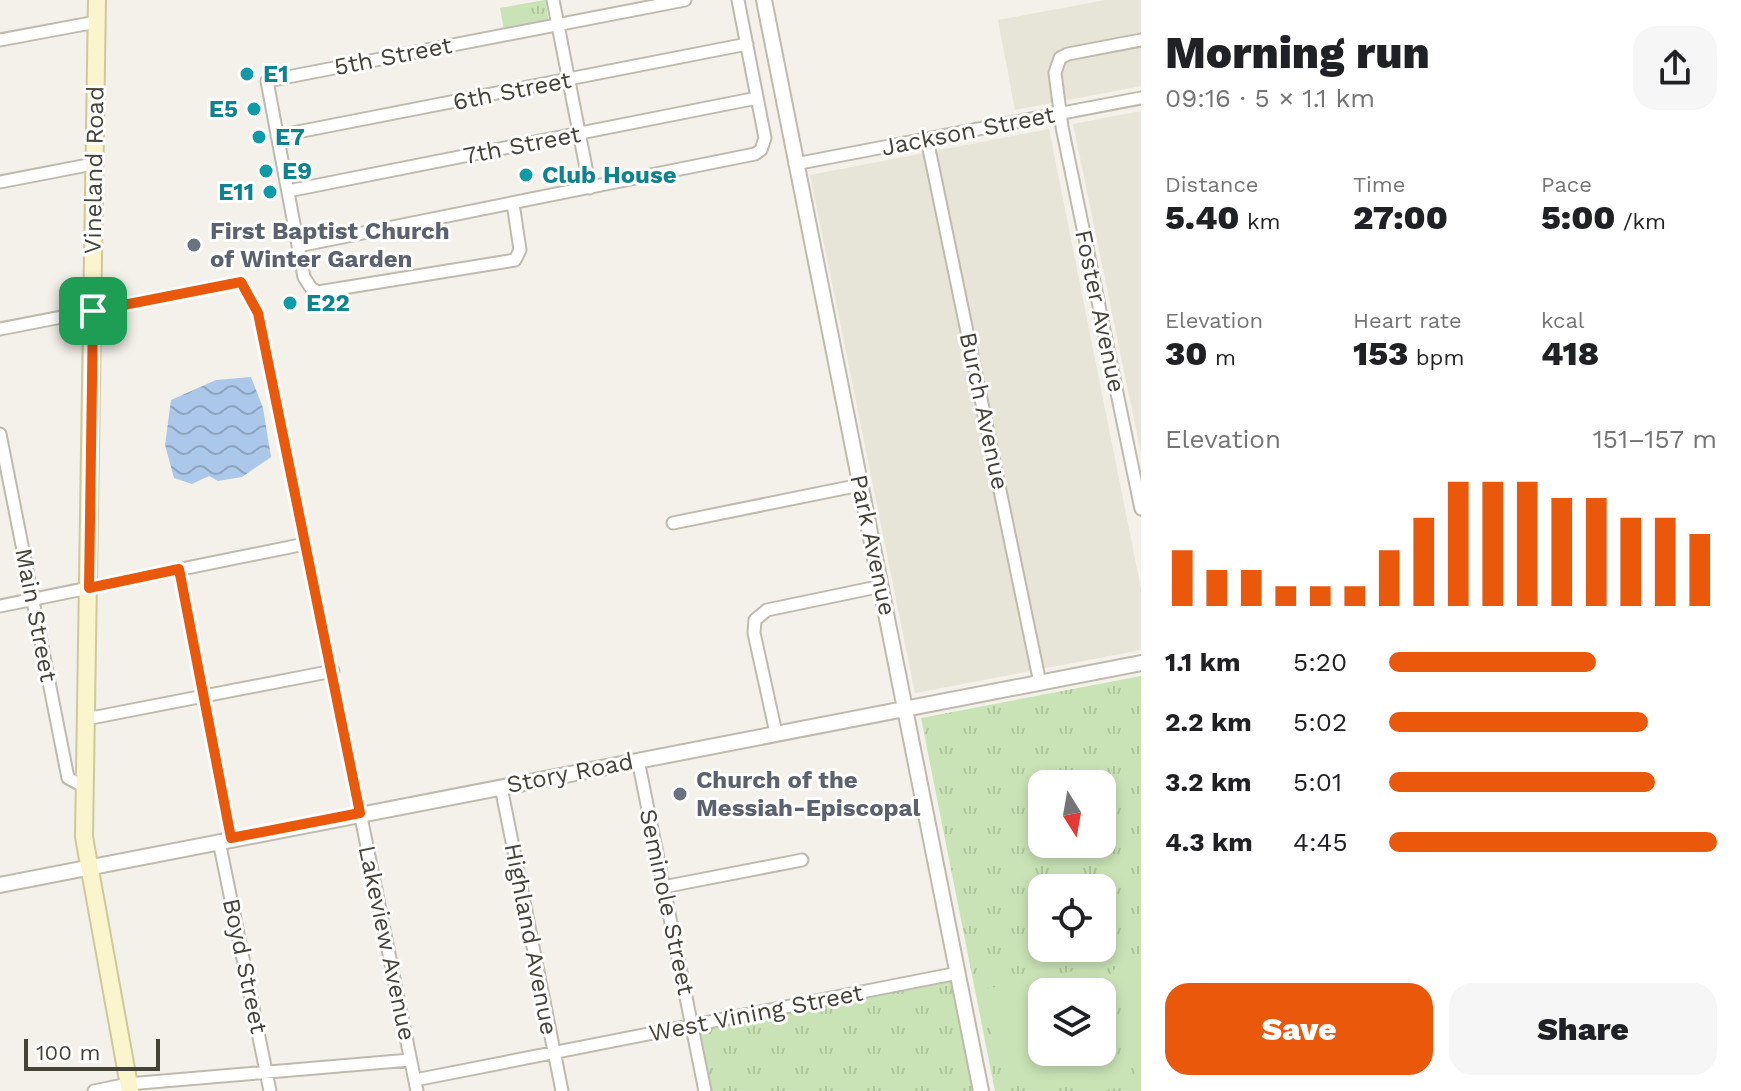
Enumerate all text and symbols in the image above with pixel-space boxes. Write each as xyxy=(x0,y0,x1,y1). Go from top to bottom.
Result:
button: share xyxy=(1633,26,1717,110)
text: Morning run xyxy=(1165,27,1430,79)
street label: 5th Street xyxy=(332,31,454,81)
place label: E1 xyxy=(263,60,289,88)
marker: E1 xyxy=(238,65,256,83)
street label: 6th Street xyxy=(450,66,574,116)
text: 09:16 · 5 × 1.1 km xyxy=(1165,83,1375,113)
street label: Vineland Road xyxy=(79,86,109,254)
place label: E5 xyxy=(209,95,238,123)
marker: E5 xyxy=(245,100,263,118)
street label: Jackson Street xyxy=(879,100,1057,162)
street label: 7th Street xyxy=(461,120,583,170)
place label: E7 xyxy=(275,123,305,151)
marker: E7 xyxy=(250,128,268,146)
place label: E9 xyxy=(282,157,312,185)
place label: Club House xyxy=(542,161,677,189)
marker: E9 xyxy=(257,162,275,180)
marker: Club House xyxy=(517,166,535,184)
text: Distance xyxy=(1165,172,1259,197)
text: Time xyxy=(1353,172,1405,197)
text: Pace xyxy=(1541,172,1592,197)
place label: E11 xyxy=(218,178,254,206)
marker: E11 xyxy=(261,183,279,201)
text: 5.40 xyxy=(1165,197,1239,237)
text: 27:00 xyxy=(1353,197,1448,237)
text: 5:00 xyxy=(1541,197,1615,237)
text: km xyxy=(1239,209,1280,234)
text: /km xyxy=(1615,209,1666,234)
place label: First Baptist Church of Winter Garden xyxy=(210,217,450,273)
street label: Foster Avenue xyxy=(1069,227,1131,395)
marker: First Baptist Church of Winter Garden xyxy=(185,236,203,254)
pin xyxy=(59,277,127,345)
icon: arrive xyxy=(71,289,115,333)
place label: E22 xyxy=(306,289,350,317)
marker: E22 xyxy=(281,294,299,312)
text: Elevation xyxy=(1165,308,1263,333)
text: Heart rate xyxy=(1353,308,1462,333)
text: kcal xyxy=(1541,308,1585,333)
street label: Burch Avenue xyxy=(954,330,1014,492)
text: 30 xyxy=(1165,333,1207,373)
text: 153 xyxy=(1353,333,1408,373)
text: 418 xyxy=(1541,333,1599,373)
text: m xyxy=(1207,345,1236,370)
text: bpm xyxy=(1408,345,1464,370)
text: Elevation xyxy=(1165,424,1281,454)
text: 151–157 m xyxy=(1593,424,1717,454)
street label: Park Avenue xyxy=(844,472,902,618)
street label: Main Street xyxy=(9,546,63,684)
text: 1.1 km xyxy=(1165,647,1240,677)
text: 5:20 xyxy=(1293,647,1347,677)
text: 2.2 km xyxy=(1165,707,1252,737)
text: 5:02 xyxy=(1293,707,1347,737)
street label: Story Road xyxy=(504,747,636,799)
place label: Church of the Messiah-Episcopal xyxy=(696,766,920,822)
text: 3.2 km xyxy=(1165,767,1252,797)
text: 5:01 xyxy=(1293,767,1342,797)
north arrow xyxy=(1028,770,1116,858)
map controls xyxy=(1028,770,1116,1066)
marker: Church of the Messiah-Episcopal xyxy=(671,785,689,803)
street label: Seminole Street xyxy=(634,806,700,998)
text: 4.3 km xyxy=(1165,827,1253,857)
text: 4:45 xyxy=(1293,827,1348,857)
street label: Highland Avenue xyxy=(499,841,563,1037)
street label: Lakeview Avenue xyxy=(353,843,421,1043)
button: locate xyxy=(1028,874,1116,962)
street label: Boyd Street xyxy=(217,896,273,1036)
button: layers xyxy=(1028,978,1116,1066)
street label: West Vining Street xyxy=(647,979,865,1047)
button: Save xyxy=(1165,983,1433,1075)
button: Share xyxy=(1449,983,1717,1075)
scale bar xyxy=(24,1035,160,1071)
text: 100 m xyxy=(36,1040,100,1065)

